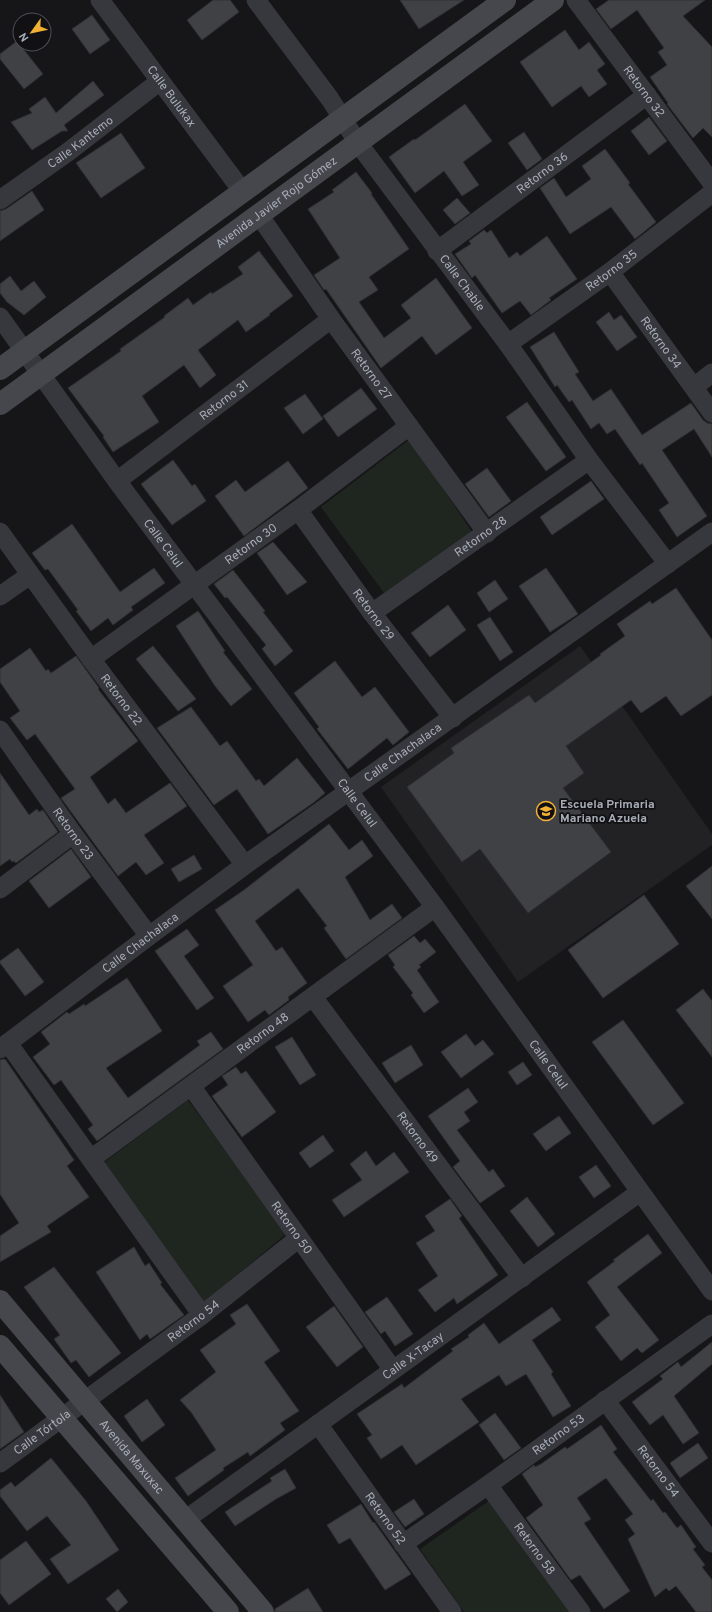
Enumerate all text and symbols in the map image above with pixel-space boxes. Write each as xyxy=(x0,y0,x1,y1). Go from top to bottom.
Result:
north arrow xyxy=(12,12,52,52)
text: N xyxy=(16,30,32,44)
street label: Calle Bulukax xyxy=(143,63,199,131)
street label: Retorno 32 xyxy=(619,63,668,121)
street label: Calle Kantemo xyxy=(45,113,117,173)
street label: Retorno 36 xyxy=(514,149,572,198)
street label: Avenida Javier Rojo Gómez xyxy=(213,153,341,253)
street label: Retorno 35 xyxy=(583,247,641,296)
street label: Calle Chable xyxy=(435,252,488,315)
street label: Retorno 34 xyxy=(636,314,684,372)
street label: Retorno 27 xyxy=(347,346,395,404)
street label: Retorno 31 xyxy=(197,377,252,425)
street label: Retorno 28 xyxy=(452,513,511,561)
street label: Calle Celul xyxy=(139,516,186,571)
street label: Retorno 30 xyxy=(222,520,281,569)
street label: Retorno 29 xyxy=(348,586,397,644)
street label: Retorno 22 xyxy=(96,671,145,729)
street label: Calle Chachalaca xyxy=(361,720,445,787)
street label: Calle Celul xyxy=(333,776,380,831)
place label: Escuela Primaria Mariano Azuela xyxy=(560,797,655,827)
school or university icon: Escuela Primaria Mariano Azuela xyxy=(535,800,557,822)
street label: Retorno 23 xyxy=(48,805,97,864)
street label: Calle Chachalaca xyxy=(99,910,182,978)
street label: Retorno 48 xyxy=(234,1009,293,1058)
street label: Calle Celul xyxy=(524,1037,571,1093)
street label: Retorno 49 xyxy=(392,1109,441,1167)
street label: Retorno 50 xyxy=(267,1199,315,1258)
street label: Retorno 54 xyxy=(165,1297,223,1347)
street label: Calle X-Tacay xyxy=(380,1329,447,1384)
street label: Calle Tórtola xyxy=(11,1407,74,1459)
street label: Retorno 53 xyxy=(529,1411,588,1460)
street label: Avenida Maxuxac xyxy=(95,1417,167,1498)
street label: Retorno 54 xyxy=(633,1443,682,1501)
street label: Retorno 52 xyxy=(360,1490,409,1548)
street label: Retorno 58 xyxy=(509,1520,558,1579)

